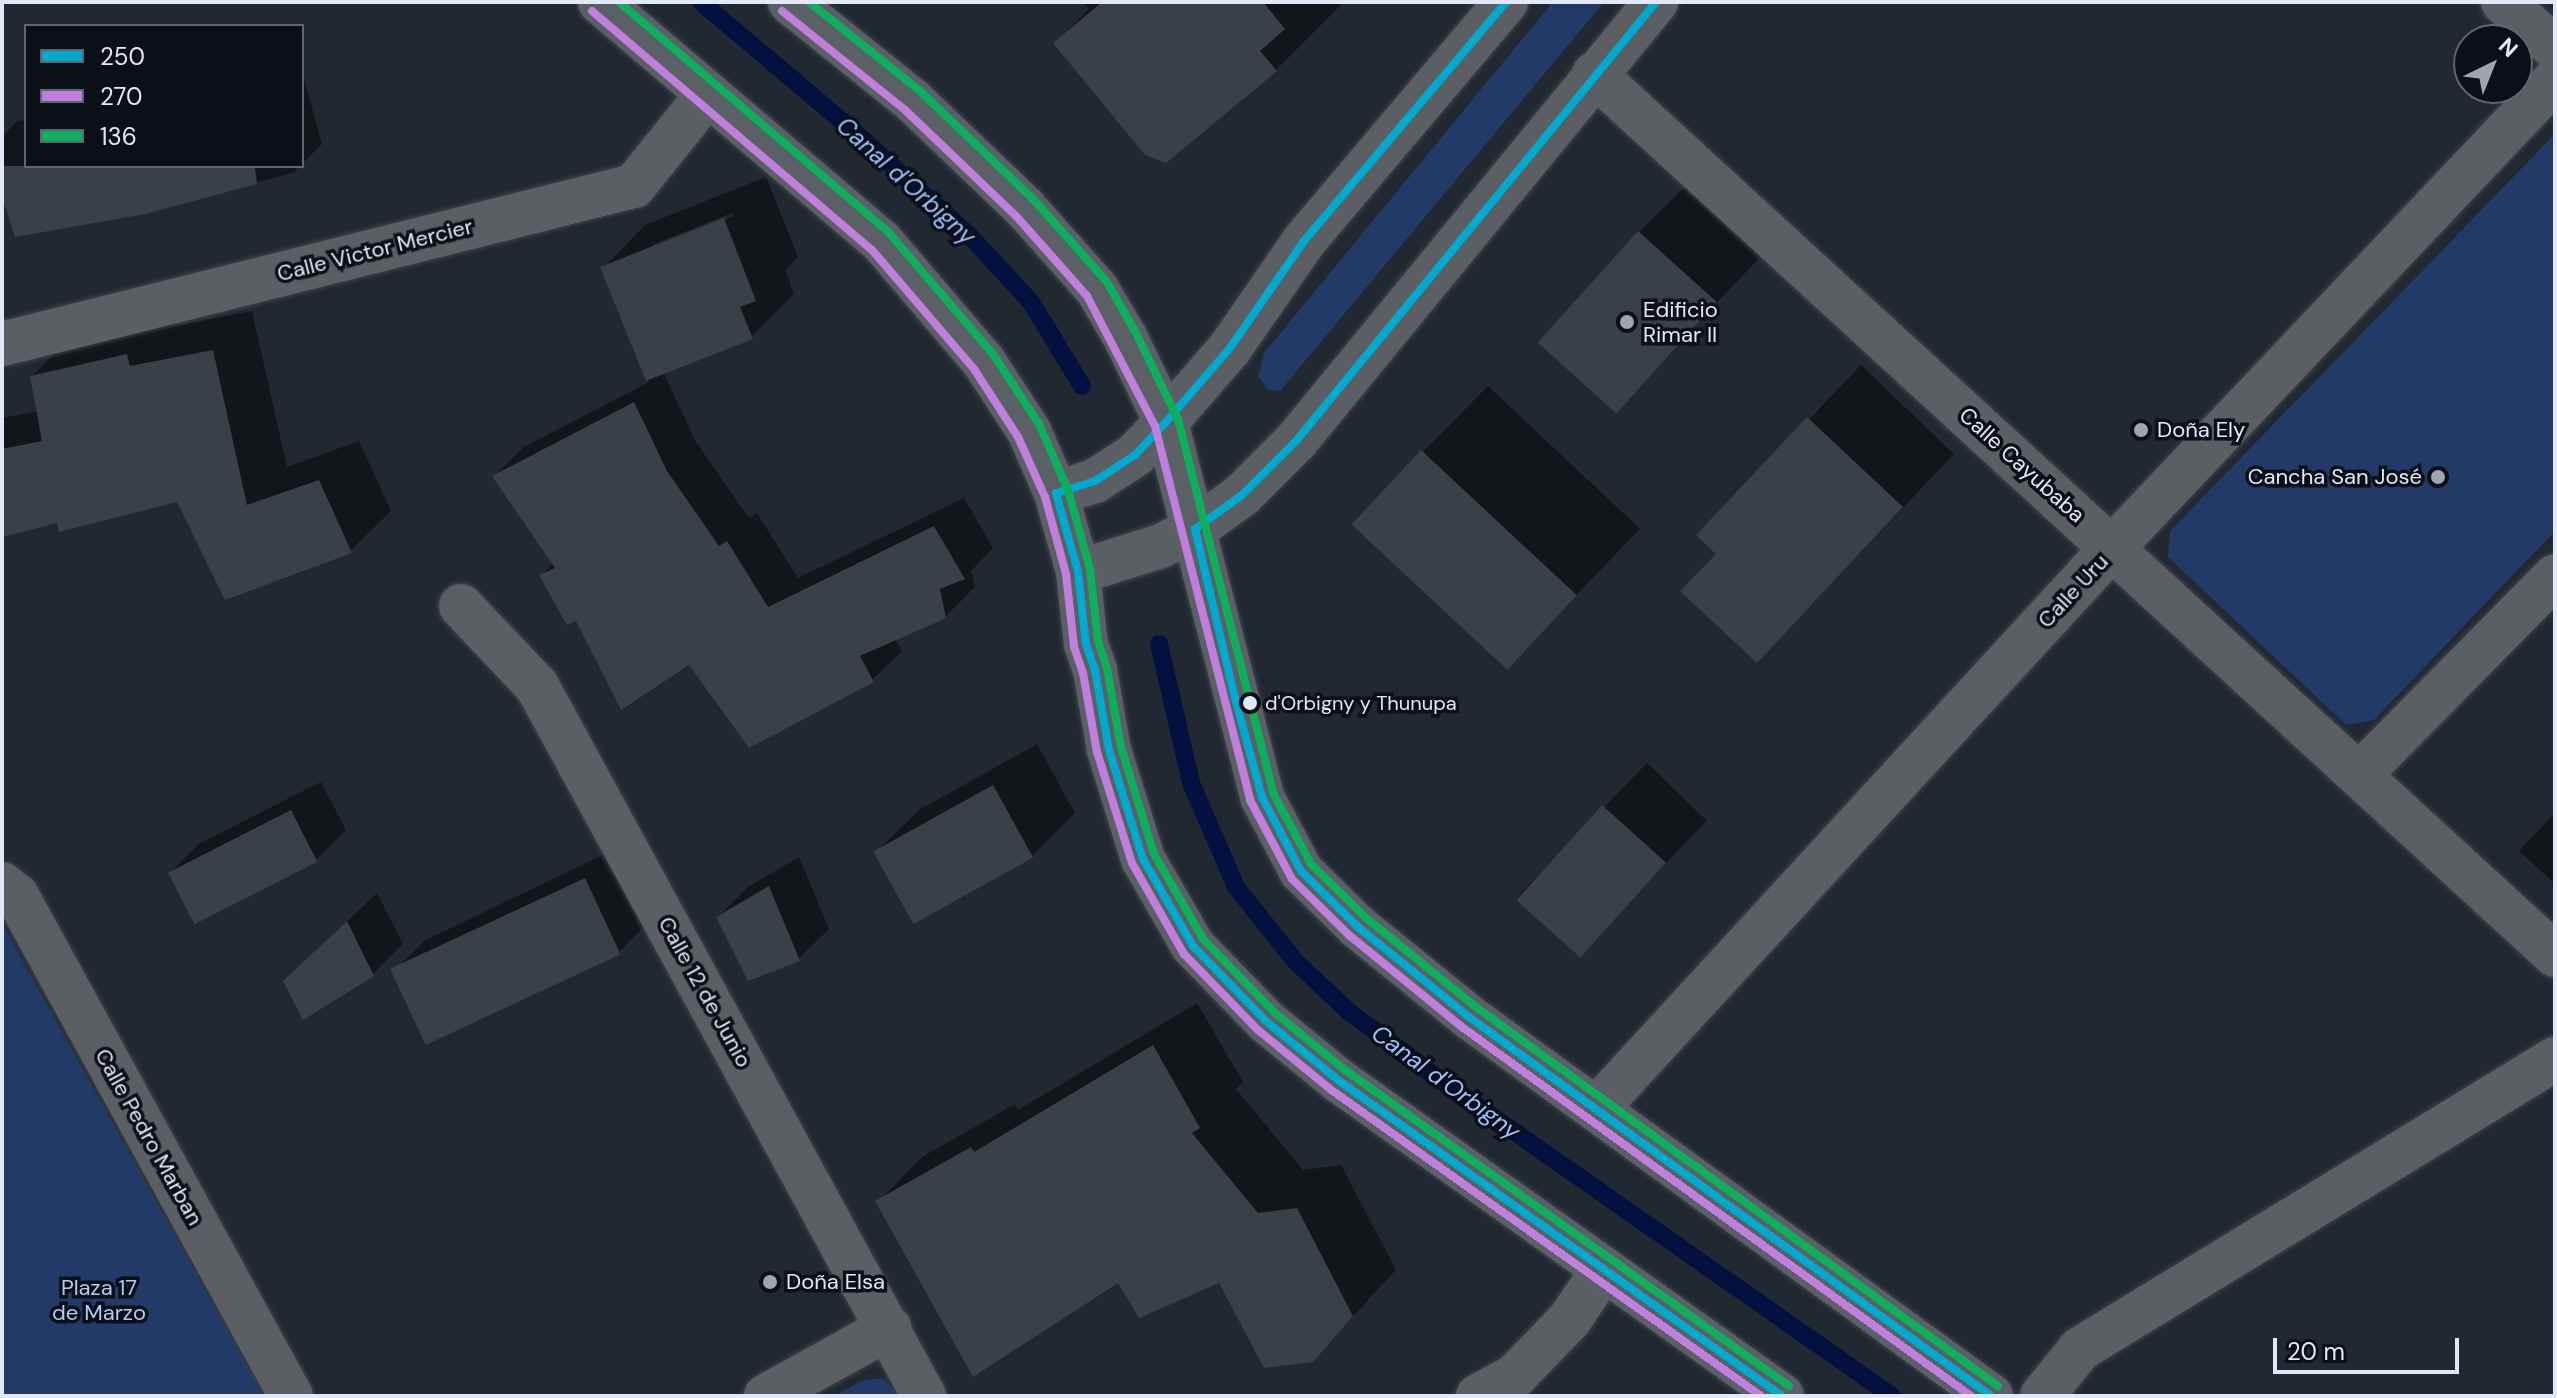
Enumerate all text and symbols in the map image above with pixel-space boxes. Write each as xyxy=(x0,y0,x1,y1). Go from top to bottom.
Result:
legend xyxy=(24,24,304,168)
north arrow xyxy=(2453,24,2533,104)
text: N xyxy=(2493,31,2524,64)
text: 250 xyxy=(100,41,145,72)
text: 270 xyxy=(100,81,142,112)
water label: Canal d'Orbigny xyxy=(831,111,981,251)
text: 136 xyxy=(100,121,137,152)
street label: Calle Victor Mercier xyxy=(274,213,476,287)
place label: Edificio Rimar II xyxy=(1643,296,1718,348)
marker: Edificio Rimar II xyxy=(1618,313,1636,331)
street label: Calle Cayubaba xyxy=(1954,402,2090,528)
place label: Doña Ely xyxy=(2157,417,2245,443)
marker: Doña Ely xyxy=(2132,421,2150,439)
place label: Cancha San José xyxy=(2248,464,2422,490)
marker: Cancha San José xyxy=(2429,468,2447,486)
street label: Calle Uru xyxy=(2032,549,2114,633)
place label: d'Orbigny y Thunupa xyxy=(1265,691,1457,715)
marker: d'Orbigny y Thunupa xyxy=(1242,695,1258,711)
street label: Calle 12 de Junio xyxy=(653,912,757,1072)
water label: Canal d'Orbigny xyxy=(1366,1018,1526,1146)
street label: Calle Pedro Marban xyxy=(89,1044,209,1230)
place label: Doña Elsa xyxy=(786,1269,885,1295)
marker: Doña Elsa xyxy=(761,1273,779,1291)
park label: Plaza 17 de Marzo xyxy=(52,1274,146,1326)
scale bar xyxy=(2277,1322,2463,1372)
text: 20 m xyxy=(2287,1336,2345,1367)

